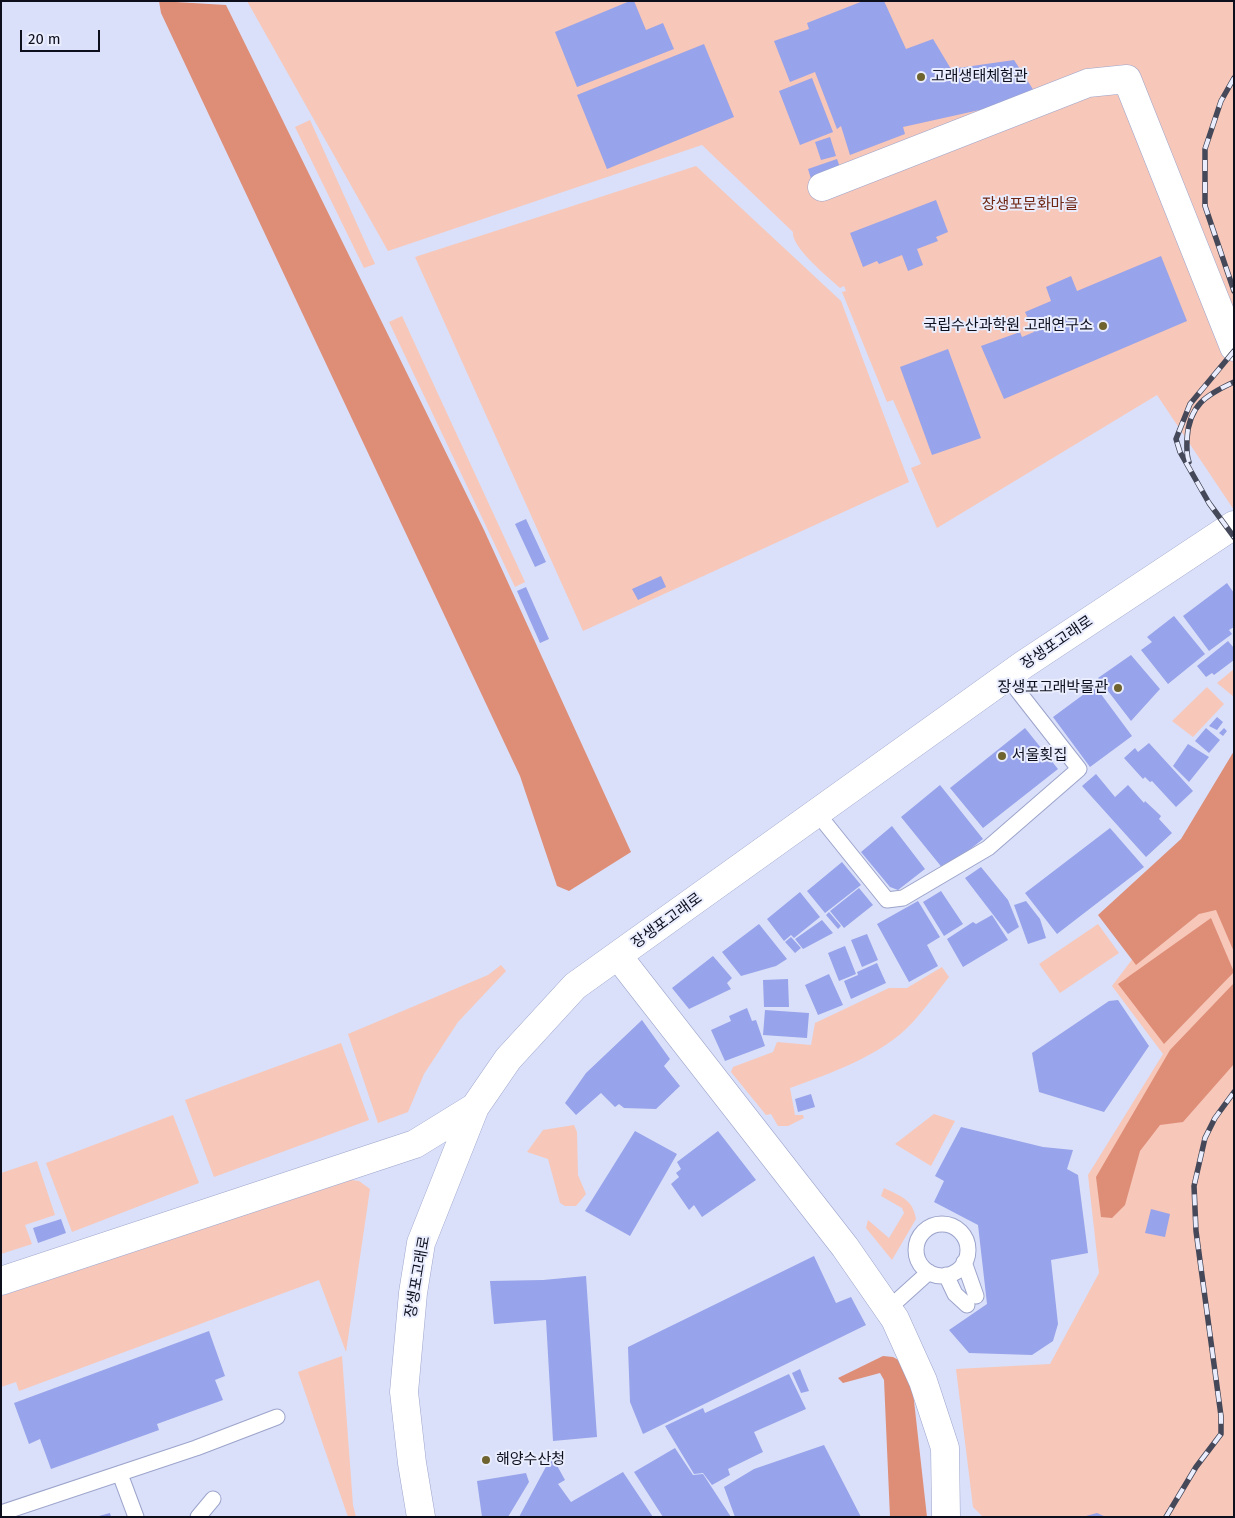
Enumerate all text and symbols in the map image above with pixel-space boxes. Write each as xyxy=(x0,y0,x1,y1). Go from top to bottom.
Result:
scale bar xyxy=(22,20,102,52)
text: 20 m xyxy=(28,30,61,48)
place label: 고래생태체험관 xyxy=(931,68,1028,86)
marker: 고래생태체험관 xyxy=(915,71,927,83)
park label: 장생포문화마을 xyxy=(982,196,1078,214)
place label: 국립수산과학원 고래연구소 xyxy=(923,317,1093,335)
marker: 국립수산과학원 고래연구소 xyxy=(1097,320,1109,332)
street label: 장생포고래로 xyxy=(1018,612,1096,674)
place label: 장생포고래박물관 xyxy=(998,679,1108,697)
marker: 장생포고래박물관 xyxy=(1112,682,1124,694)
place label: 서울횟집 xyxy=(1012,747,1067,765)
marker: 서울횟집 xyxy=(996,750,1008,762)
street label: 장생포고래로 xyxy=(628,889,706,953)
street label: 장생포고래로 xyxy=(402,1235,434,1319)
place label: 해양수산청 xyxy=(496,1451,565,1469)
marker: 해양수산청 xyxy=(480,1454,492,1466)

